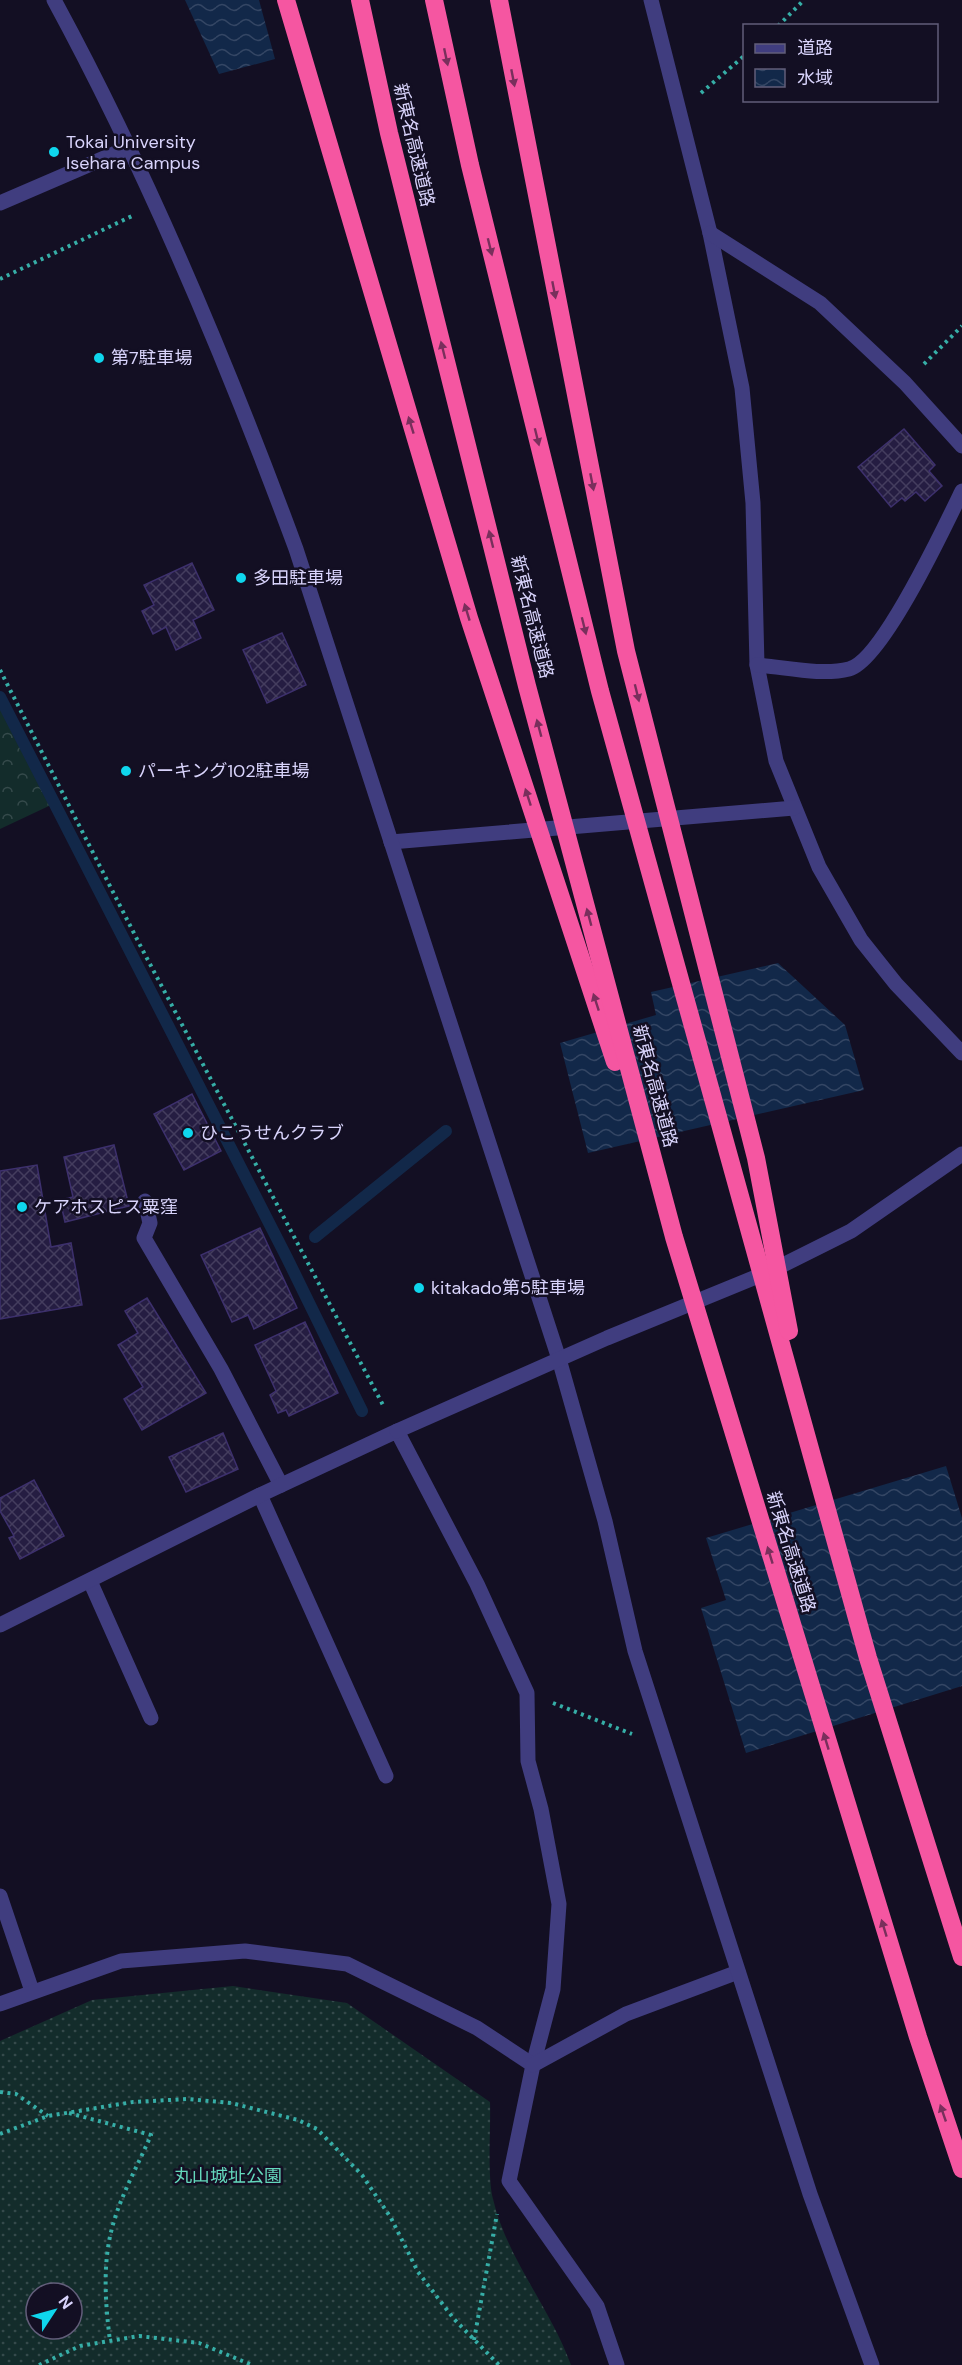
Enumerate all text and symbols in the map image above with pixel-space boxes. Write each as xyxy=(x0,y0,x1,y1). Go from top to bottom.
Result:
legend xyxy=(743,24,938,102)
text: 道路 xyxy=(797,36,833,60)
one-way arrow xyxy=(442,48,452,66)
text: 水域 xyxy=(797,66,833,90)
one-way arrow xyxy=(509,69,518,88)
street label: 新東名高速道路 xyxy=(388,81,440,209)
place label: Tokai University Isehara Campus xyxy=(66,130,200,175)
marker: Tokai University Isehara Campus xyxy=(47,145,61,159)
one-way arrow xyxy=(486,238,495,256)
one-way arrow xyxy=(550,281,559,300)
one-way arrow xyxy=(438,341,448,359)
place label: 第7駐車場 xyxy=(111,346,193,370)
marker: 第7駐車場 xyxy=(92,351,106,365)
one-way arrow xyxy=(406,416,415,434)
one-way arrow xyxy=(532,427,542,446)
one-way arrow xyxy=(588,472,597,491)
one-way arrow xyxy=(485,530,495,548)
street label: 新東名高速道路 xyxy=(505,553,559,681)
place label: 多田駐車場 xyxy=(253,566,343,590)
marker: 多田駐車場 xyxy=(234,571,248,585)
one-way arrow xyxy=(462,603,471,621)
one-way arrow xyxy=(579,617,589,635)
one-way arrow xyxy=(632,684,642,702)
one-way arrow xyxy=(533,719,543,737)
place label: パーキング102駐車場 xyxy=(138,759,310,783)
marker: パーキング102駐車場 xyxy=(119,764,133,778)
one-way arrow xyxy=(523,788,532,806)
one-way arrow xyxy=(583,907,593,926)
one-way arrow xyxy=(590,993,600,1011)
street label: 新東名高速道路 xyxy=(627,1022,683,1150)
place label: ひこうせんクラブ xyxy=(200,1121,344,1145)
marker: ひこうせんクラブ xyxy=(181,1126,195,1140)
place label: ケアホスピス粟窪 xyxy=(34,1195,178,1219)
marker: ケアホスピス粟窪 xyxy=(15,1200,29,1214)
place label: kitakado第5駐車場 xyxy=(431,1276,585,1300)
marker: kitakado第5駐車場 xyxy=(412,1281,426,1295)
street label: 新東名高速道路 xyxy=(761,1488,821,1616)
one-way arrow xyxy=(765,1546,774,1564)
one-way arrow xyxy=(821,1732,831,1750)
one-way arrow xyxy=(879,1919,888,1937)
one-way arrow xyxy=(938,2104,948,2122)
park label: 丸山城址公園 xyxy=(174,2164,282,2188)
north arrow xyxy=(24,2281,84,2341)
text: N xyxy=(54,2292,78,2313)

